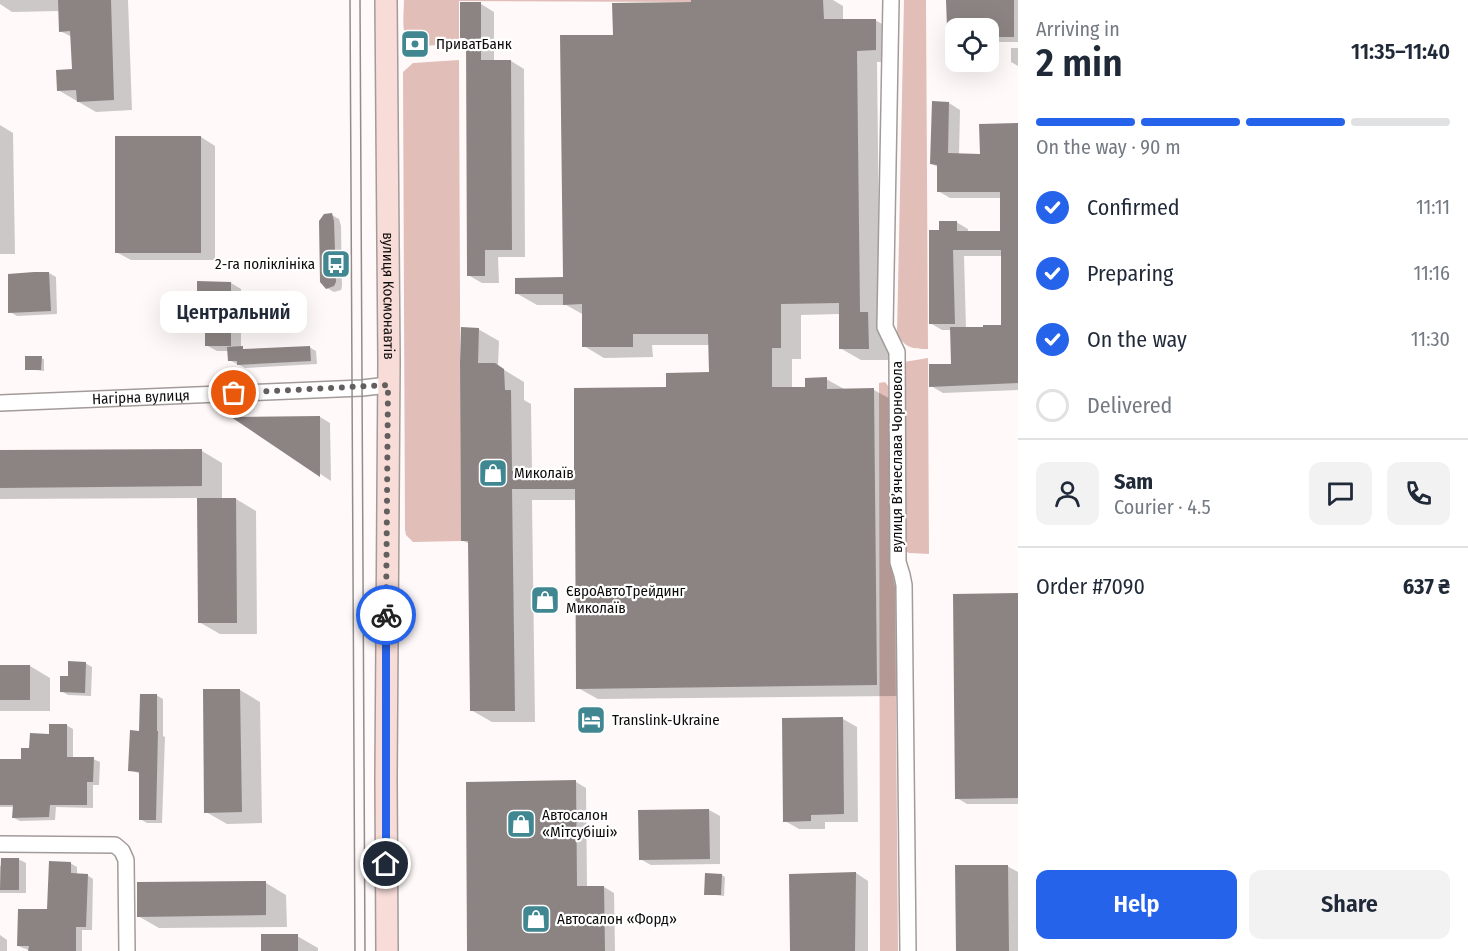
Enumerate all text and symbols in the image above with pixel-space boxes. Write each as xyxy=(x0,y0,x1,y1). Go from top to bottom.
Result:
text: Arriving in xyxy=(1036,17,1120,41)
map controls xyxy=(945,18,999,72)
button: locate xyxy=(945,18,999,72)
bank icon: ПриватБанк xyxy=(399,28,431,60)
place label: ПриватБанк xyxy=(436,35,512,53)
text: 11:35–11:40 xyxy=(1351,38,1450,65)
text: 2 min xyxy=(1036,40,1123,86)
text: On the way · 90 m xyxy=(1036,135,1181,159)
icon: check xyxy=(1036,191,1069,224)
text: Confirmed xyxy=(1087,194,1180,221)
text: 11:11 xyxy=(1416,195,1450,219)
street label: вулиця Космонавтів xyxy=(379,232,398,360)
bus stop icon: 2-га поліклініка xyxy=(320,248,352,280)
place label: 2-га поліклініка xyxy=(215,255,315,273)
icon: check xyxy=(1036,257,1069,290)
text: Preparing xyxy=(1087,260,1173,287)
text: 11:16 xyxy=(1414,261,1450,285)
callout: Центральний xyxy=(160,291,308,333)
text: Центральний xyxy=(177,300,290,324)
icon: check xyxy=(1036,323,1069,356)
text: On the way xyxy=(1087,326,1187,353)
text: 11:30 xyxy=(1411,327,1450,351)
street label: вулиця Вʼячеслава Чорновола xyxy=(888,361,906,553)
pin xyxy=(208,367,259,418)
icon: bag xyxy=(217,376,250,409)
street label: Нагірна вулиця xyxy=(92,386,190,408)
text: Delivered xyxy=(1087,392,1172,419)
shop icon: Миколаїв xyxy=(477,457,509,489)
button: person xyxy=(1036,462,1099,525)
button: chat xyxy=(1309,462,1372,525)
button: phone xyxy=(1387,462,1450,525)
place label: Миколаїв xyxy=(514,464,574,482)
text: Sam xyxy=(1114,468,1153,495)
text: Courier · 4.5 xyxy=(1114,495,1211,519)
text: Order #7090 xyxy=(1036,573,1145,600)
text: 637 ₴ xyxy=(1403,573,1450,600)
place label: ЄвроАвтоТрейдинг Миколаїв xyxy=(566,582,686,617)
shop icon: ЄвроАвтоТрейдинг Миколаїв xyxy=(529,584,561,616)
courier xyxy=(356,585,416,645)
icon: bike xyxy=(370,599,403,632)
hotel icon: Translink-Ukraine xyxy=(575,704,607,736)
place label: Translink-Ukraine xyxy=(612,711,720,729)
place label: Автосалон «Мітсубіші» xyxy=(542,806,617,841)
shop icon: Автосалон «Мітсубіші» xyxy=(505,808,537,840)
pin xyxy=(360,838,411,889)
icon: home xyxy=(369,847,402,880)
button: Help xyxy=(1036,870,1237,939)
button: Share xyxy=(1249,870,1450,939)
shop icon: Автосалон «Форд» xyxy=(520,903,552,935)
place label: Автосалон «Форд» xyxy=(557,910,677,928)

